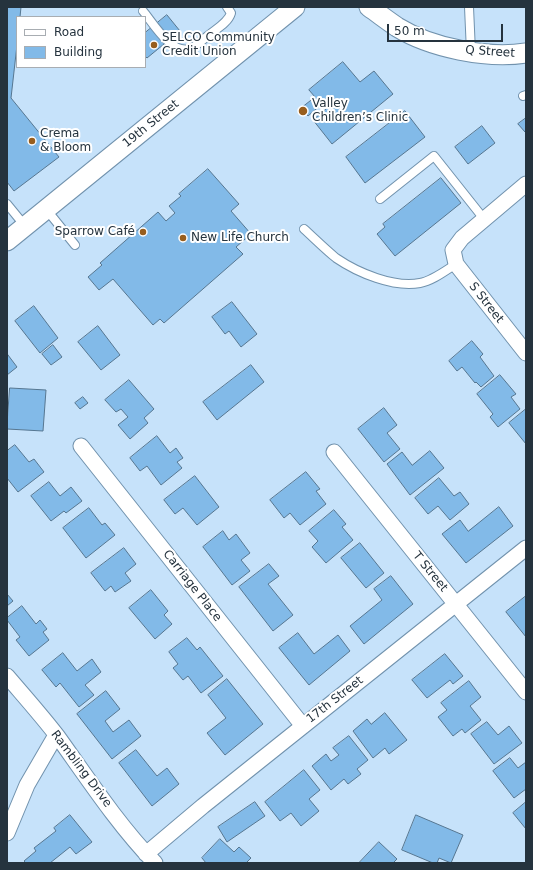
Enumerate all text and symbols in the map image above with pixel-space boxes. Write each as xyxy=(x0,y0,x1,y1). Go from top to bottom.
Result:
legend xyxy=(16,16,146,68)
scale bar xyxy=(389,16,505,42)
text: 50 m xyxy=(394,24,425,38)
text: Road xyxy=(54,25,84,39)
place label: SELCO Community Credit Union xyxy=(162,31,275,59)
marker: SELCO Community Credit Union xyxy=(149,40,159,50)
street label: Q Street xyxy=(465,43,515,61)
text: Building xyxy=(54,45,103,59)
street label: 19th Street xyxy=(120,97,182,151)
place label: Valley Children’s Clinic xyxy=(312,97,408,125)
marker: Valley Children’s Clinic xyxy=(297,105,309,117)
place label: Crema & Bloom xyxy=(40,127,91,155)
marker: Crema & Bloom xyxy=(27,136,37,146)
place label: Sparrow Café xyxy=(55,225,135,239)
marker: Sparrow Café xyxy=(138,227,148,237)
place label: New Life Church xyxy=(191,231,289,245)
marker: New Life Church xyxy=(178,233,188,243)
street label: S Street xyxy=(466,280,506,326)
street label: Carriage Place xyxy=(160,547,224,625)
street label: T Street xyxy=(409,549,451,595)
street label: 17th Street xyxy=(304,673,366,727)
street label: Rambling Drive xyxy=(47,728,115,810)

